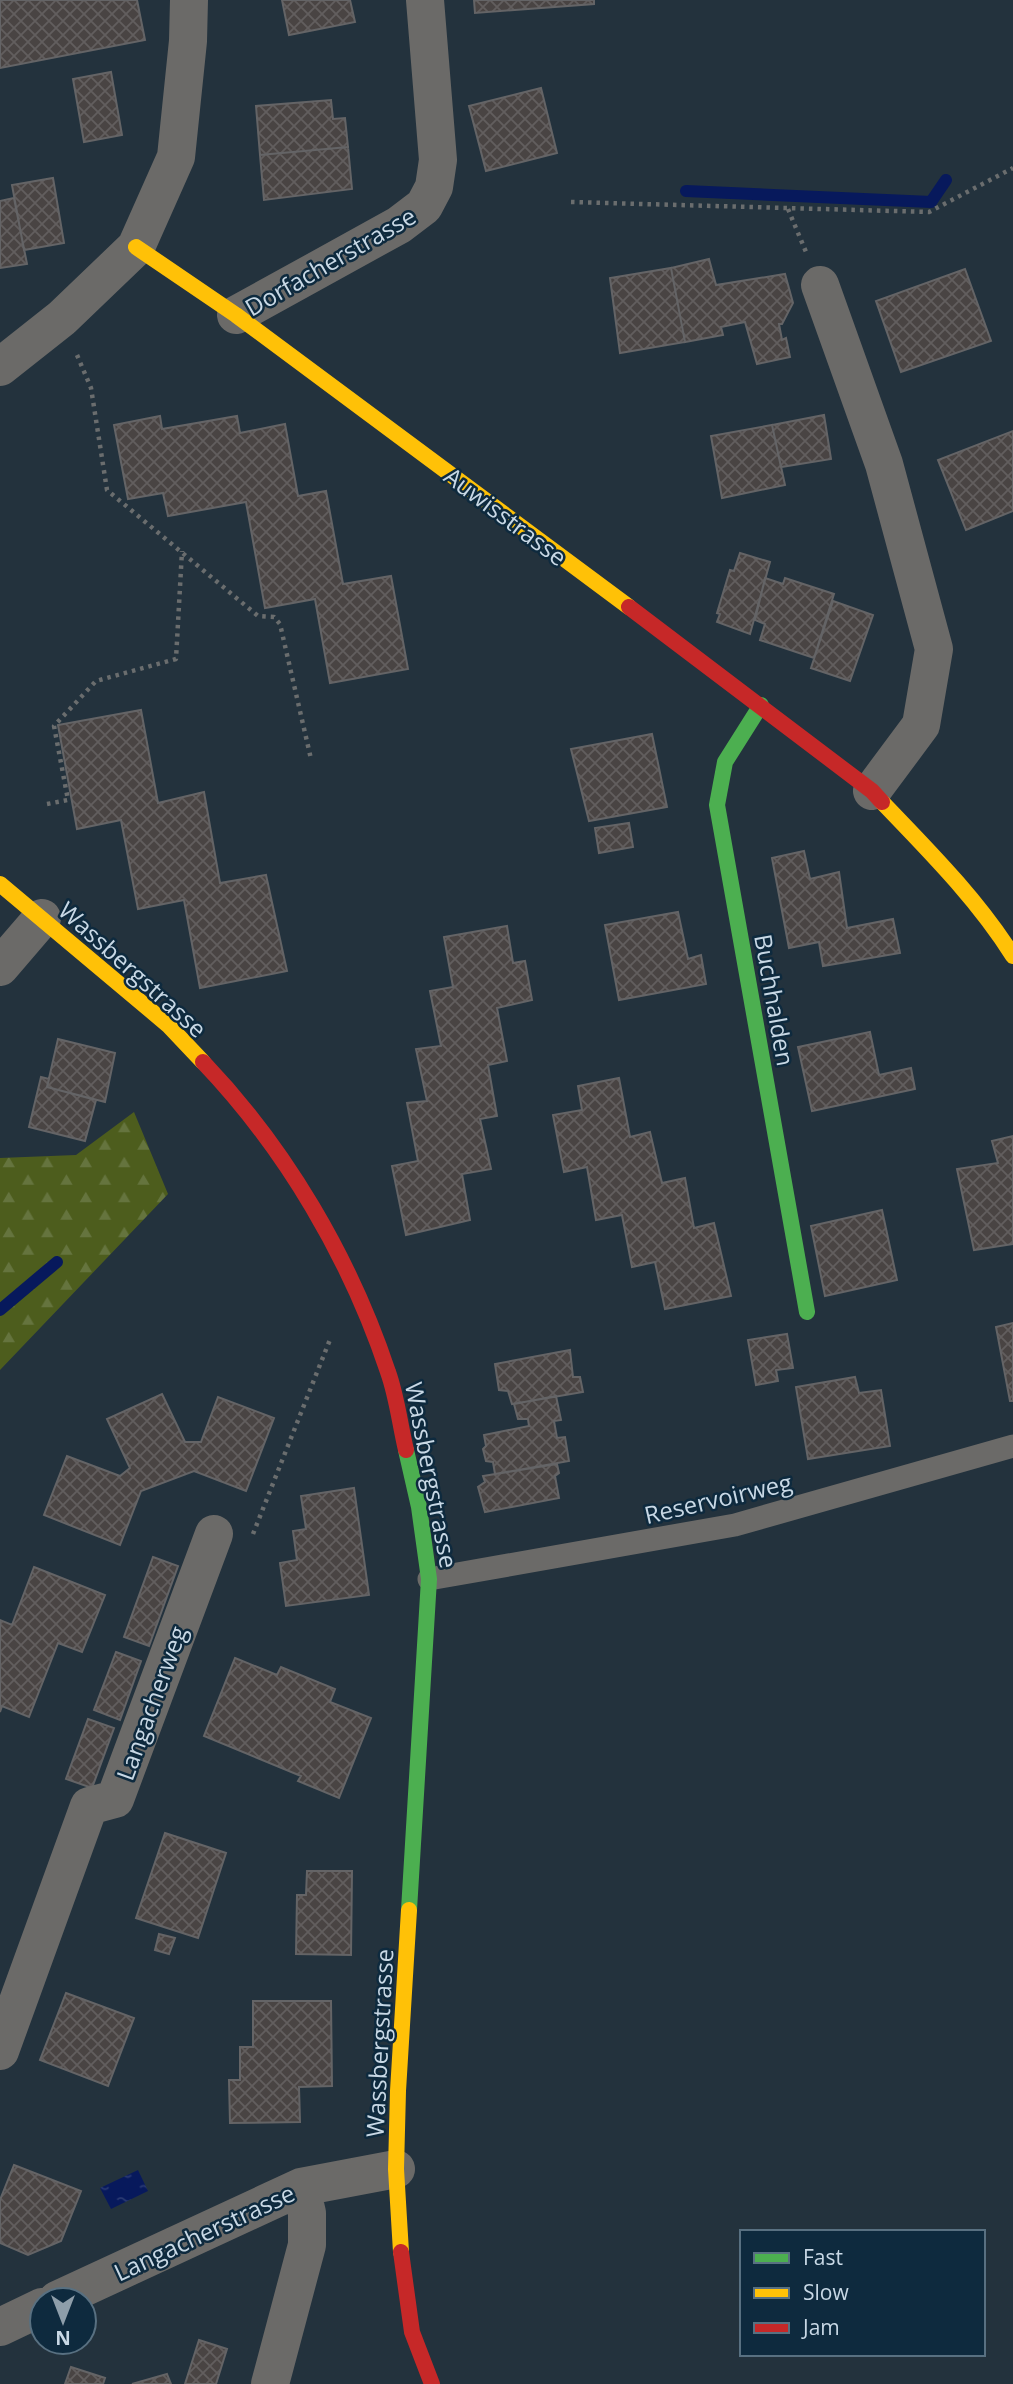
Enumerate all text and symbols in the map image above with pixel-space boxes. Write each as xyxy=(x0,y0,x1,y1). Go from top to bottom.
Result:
street label: Dorfacherstrasse xyxy=(239,199,421,323)
street label: Auwisstrasse xyxy=(438,459,574,573)
street label: Wassbergstrasse xyxy=(52,894,214,1044)
street label: Buchhalden xyxy=(747,931,803,1069)
street label: Wassbergstrasse xyxy=(398,1379,466,1571)
street label: Reservoirweg xyxy=(641,1465,795,1531)
street label: Langacherweg xyxy=(108,1621,194,1785)
street label: Wassbergstrasse xyxy=(358,1948,400,2138)
street label: Langacherstrasse xyxy=(108,2176,300,2288)
legend xyxy=(740,2230,985,2356)
text: Fast xyxy=(803,2243,843,2271)
text: Slow xyxy=(803,2278,849,2306)
north arrow xyxy=(28,2286,98,2356)
text: Jam xyxy=(801,2313,840,2341)
text: N xyxy=(55,2325,71,2351)

